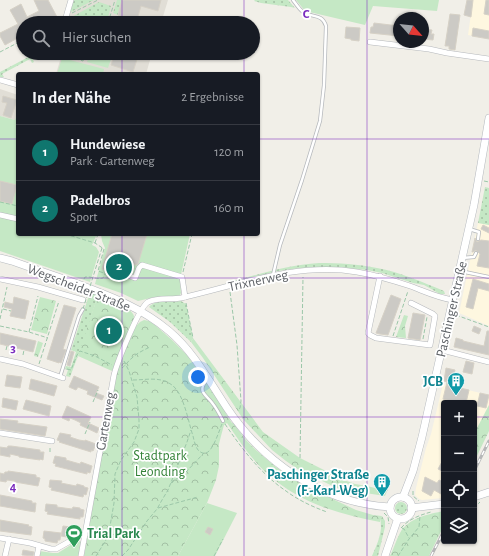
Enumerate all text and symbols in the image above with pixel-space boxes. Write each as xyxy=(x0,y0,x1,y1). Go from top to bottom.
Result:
text: C xyxy=(303,8,310,21)
north arrow xyxy=(393,12,429,48)
search box xyxy=(16,16,260,60)
icon: search xyxy=(30,27,52,49)
text: Hier suchen xyxy=(62,30,132,45)
text: In der Nähe xyxy=(32,89,111,106)
text: 2 Ergebnisse xyxy=(181,91,244,104)
text: Hundewiese xyxy=(70,137,145,152)
text: 1 xyxy=(43,146,47,159)
text: 120 m xyxy=(214,146,244,159)
text: Park · Gartenweg xyxy=(70,155,155,168)
text: Padelbros xyxy=(70,193,130,208)
text: 2 xyxy=(42,202,48,215)
text: 160 m xyxy=(214,202,244,215)
text: Sport xyxy=(70,211,97,224)
pin: 2 xyxy=(106,252,132,282)
street label: Paschinger Straße xyxy=(434,260,470,359)
street label: Wegscheider Straße xyxy=(25,262,132,314)
street label: Trixnerweg xyxy=(227,268,290,294)
pin: 1 xyxy=(96,316,122,346)
text: 3 xyxy=(10,342,16,355)
your location xyxy=(188,367,208,387)
building icon: JCB xyxy=(446,371,466,396)
place label: JCB xyxy=(423,375,443,389)
street label: Gartenweg xyxy=(94,391,118,452)
map controls xyxy=(441,400,477,544)
button: + xyxy=(441,400,477,436)
button: − xyxy=(441,436,477,472)
park label: Stadtpark Leonding xyxy=(133,449,187,479)
place label: Paschinger Straße (F.-Karl-Weg) xyxy=(267,468,369,498)
building icon: Paschinger Straße (F.-Karl-Weg) xyxy=(372,472,392,497)
button: locate xyxy=(441,472,477,508)
text: 4 xyxy=(10,481,17,494)
button: layers xyxy=(441,508,477,544)
sports icon: Trial Park xyxy=(64,523,84,548)
place label: Trial Park xyxy=(87,527,140,541)

